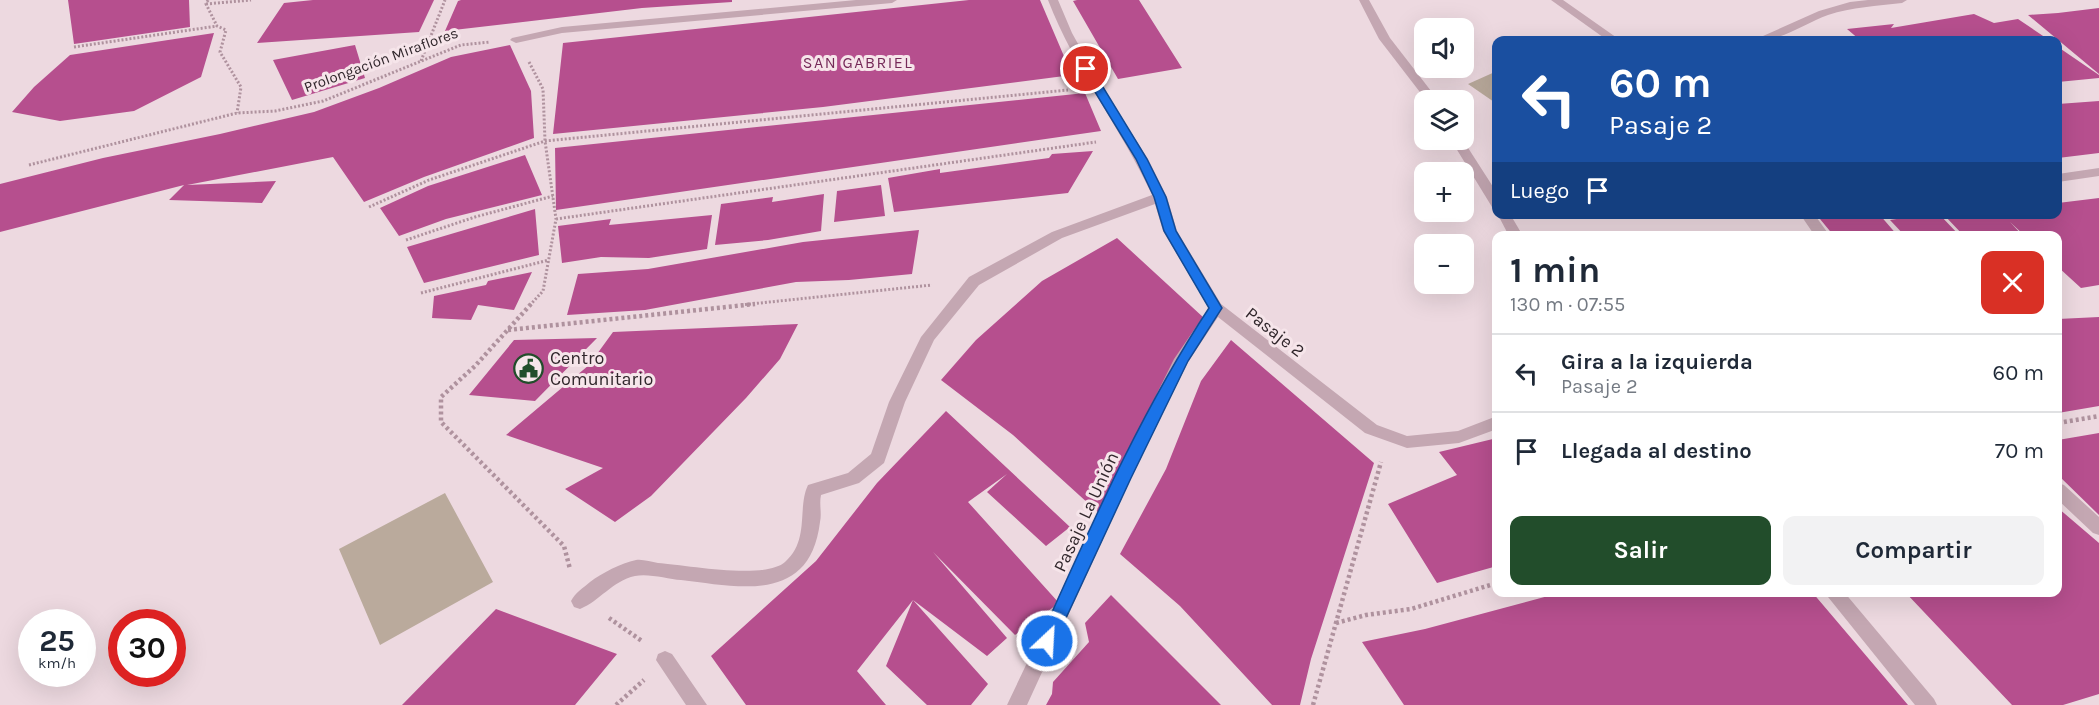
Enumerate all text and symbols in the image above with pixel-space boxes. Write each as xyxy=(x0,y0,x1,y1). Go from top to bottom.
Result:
map controls xyxy=(1414,18,1474,294)
button: sound xyxy=(1414,18,1474,78)
street label: Prolongación Miraflores xyxy=(302,24,460,96)
pin xyxy=(1060,43,1111,94)
icon: arrive xyxy=(1069,52,1102,85)
district label: SAN GABRIEL xyxy=(803,53,913,72)
text: 60 m xyxy=(1609,58,1712,108)
icon: left xyxy=(1510,60,1588,138)
button: layers xyxy=(1414,90,1474,150)
text: Pasaje 2 xyxy=(1609,109,1712,141)
button: + xyxy=(1414,162,1474,222)
icon: arrive xyxy=(1581,174,1614,207)
text: Luego xyxy=(1510,178,1569,204)
button: − xyxy=(1414,234,1474,294)
text: 1 min xyxy=(1510,249,1600,291)
button: close xyxy=(1981,251,2044,314)
text: 130 m · 07:55 xyxy=(1510,293,1625,316)
street label: Pasaje 2 xyxy=(1241,302,1309,362)
place label: Centro Comunitario xyxy=(550,347,653,390)
text: Gira a la izquierda xyxy=(1561,349,1753,375)
public building icon: Centro Comunitario xyxy=(513,352,545,384)
icon: left xyxy=(1510,357,1543,390)
text: 60 m xyxy=(1993,360,2044,386)
text: Pasaje 2 xyxy=(1561,375,1637,398)
icon: arrive xyxy=(1510,435,1543,468)
text: Llegada al destino xyxy=(1561,438,1752,464)
text: 70 m xyxy=(1995,438,2044,464)
street label: Pasaje La Unión xyxy=(1049,449,1123,575)
button: Salir xyxy=(1510,516,1771,585)
button: Compartir xyxy=(1783,516,2044,585)
speed limit sign: 30 xyxy=(108,609,186,687)
position arrow xyxy=(1015,609,1079,673)
text: 25 xyxy=(39,623,75,659)
text: km/h xyxy=(38,654,76,672)

